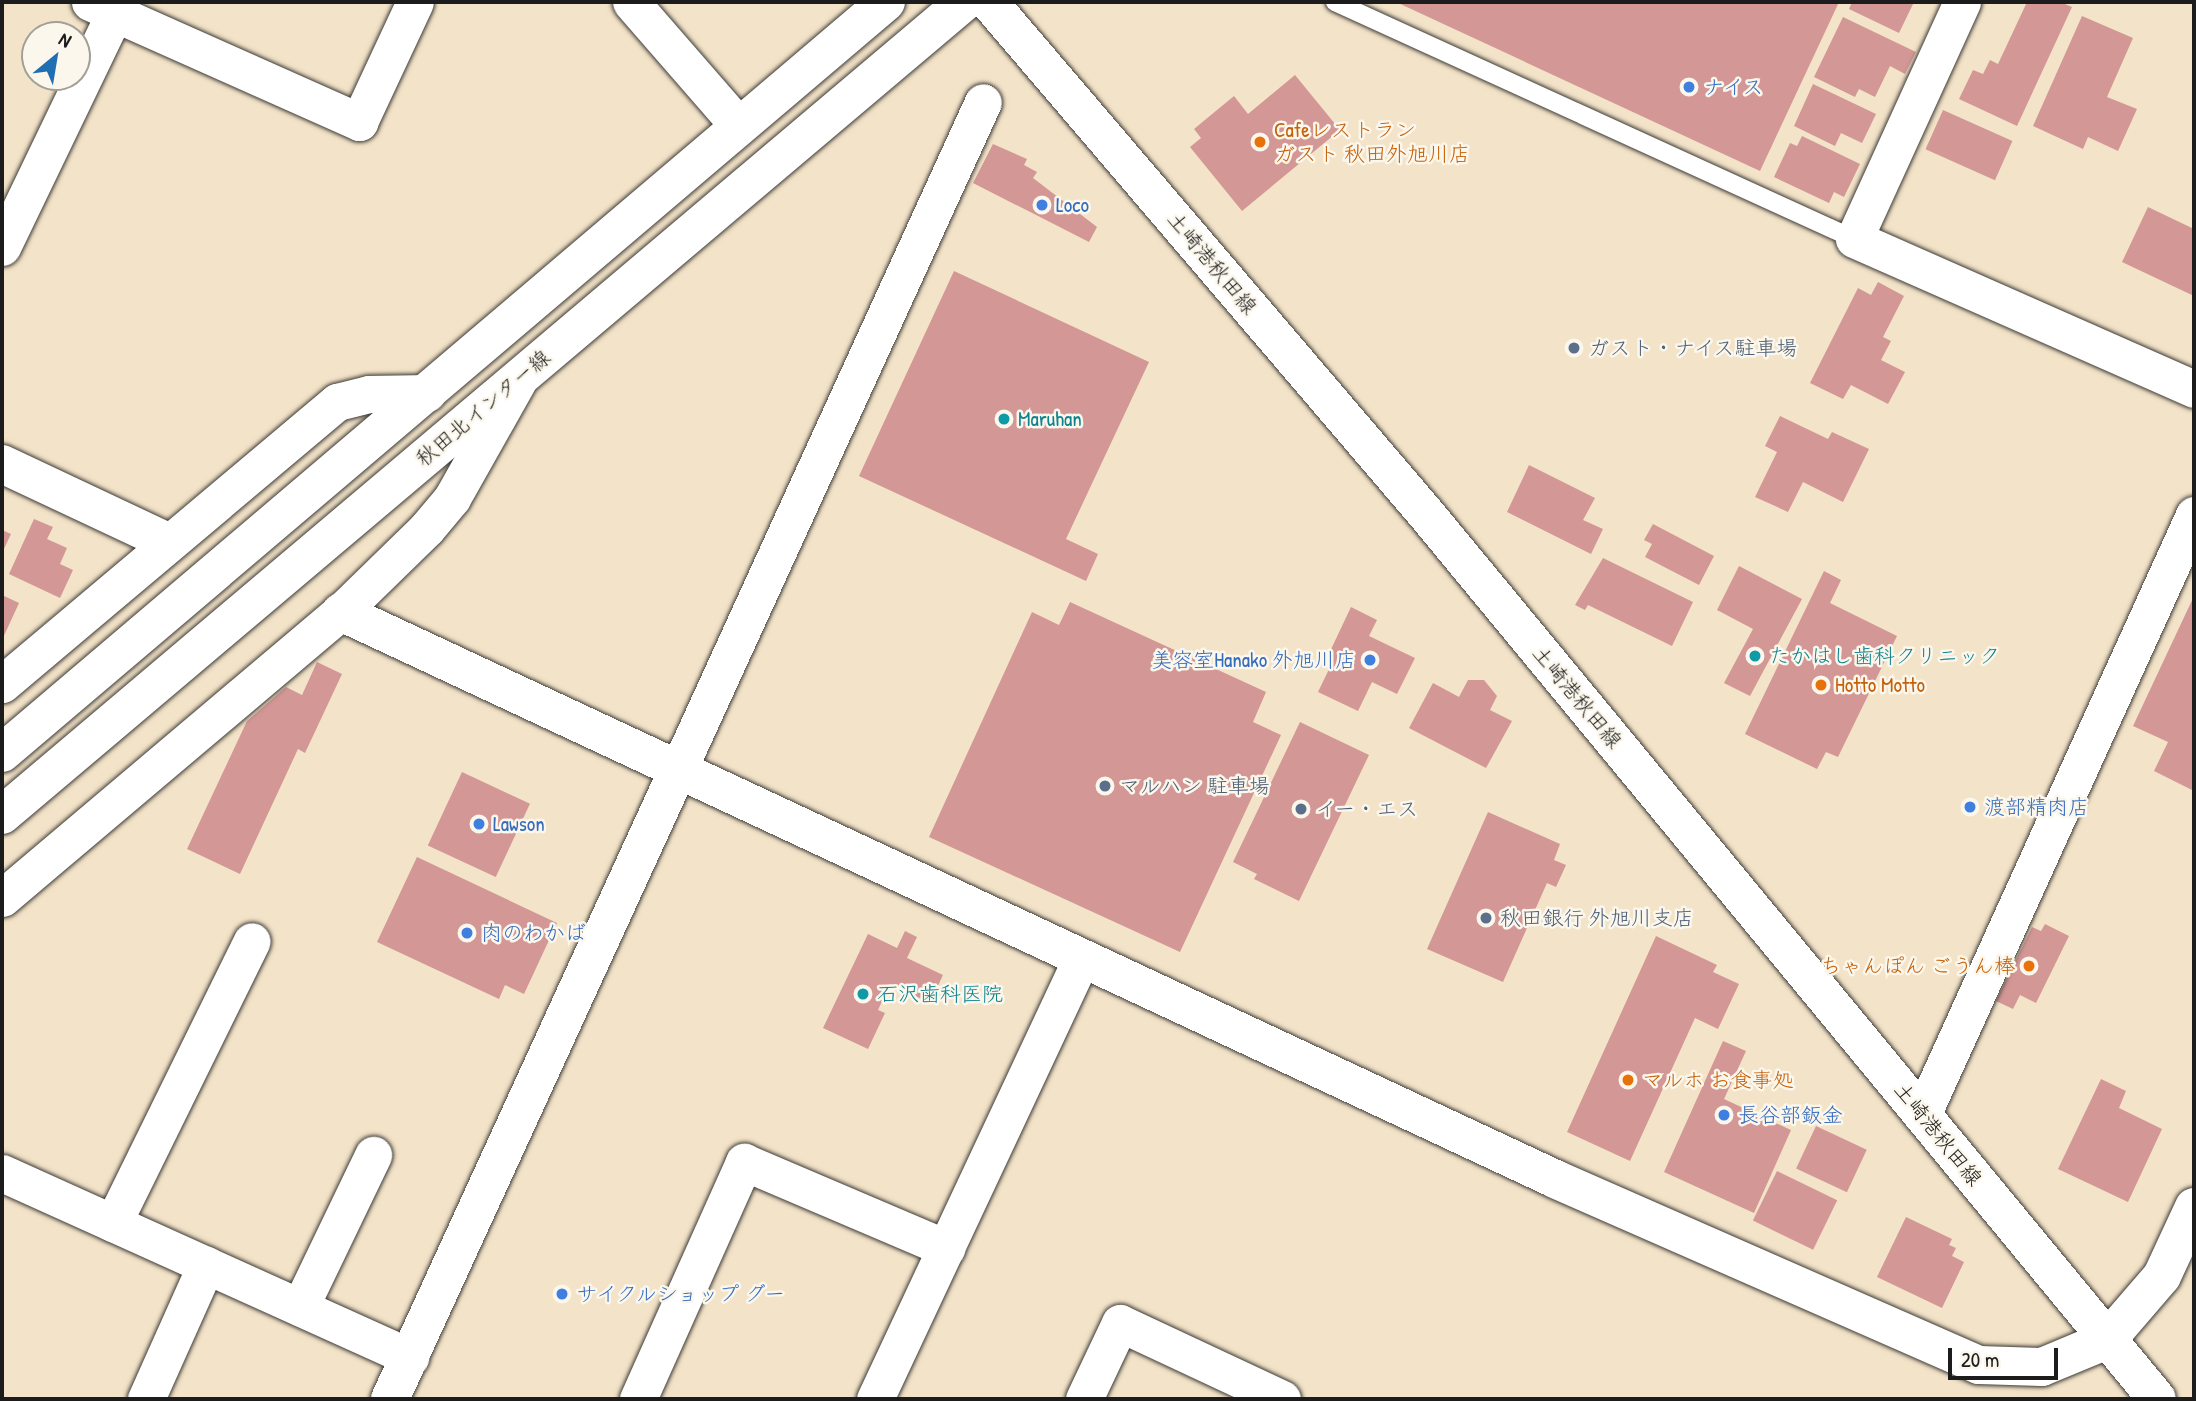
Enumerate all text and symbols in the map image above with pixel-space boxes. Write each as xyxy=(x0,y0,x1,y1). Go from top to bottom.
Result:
north arrow xyxy=(21,21,91,91)
text: N xyxy=(55,26,76,53)
place label: ナイス xyxy=(1703,74,1766,100)
marker: ナイス xyxy=(1681,79,1697,95)
place label: Cafeレストラン ガスト 秋田外旭川店 xyxy=(1274,117,1468,167)
marker: Cafeレストラン ガスト 秋田外旭川店 xyxy=(1252,134,1268,150)
place label: Loco xyxy=(1056,192,1089,218)
marker: Loco xyxy=(1034,197,1050,213)
street label: 土崎港秋田線 xyxy=(1162,207,1262,319)
place label: ガスト・ナイス駐車場 xyxy=(1588,335,1798,361)
marker: ガスト・ナイス駐車場 xyxy=(1566,340,1582,356)
street label: 秋田北インター線 xyxy=(411,344,555,472)
place label: Maruhan xyxy=(1018,406,1082,432)
marker: Maruhan xyxy=(996,411,1012,427)
street label: 土崎港秋田線 xyxy=(1527,641,1627,753)
place label: たかはし歯科クリニック xyxy=(1769,643,2000,669)
place label: 美容室Hanako 外旭川店 xyxy=(1151,647,1356,673)
marker: たかはし歯科クリニック xyxy=(1747,648,1763,664)
marker: 美容室Hanako 外旭川店 xyxy=(1362,652,1378,668)
place label: Hotto Motto xyxy=(1835,672,1925,698)
marker: Hotto Motto xyxy=(1813,677,1829,693)
place label: マルハン 駐車場 xyxy=(1119,773,1271,799)
marker: マルハン 駐車場 xyxy=(1097,778,1113,794)
place label: 渡部精肉店 xyxy=(1984,794,2089,820)
place label: イー・エス xyxy=(1315,796,1418,822)
marker: 渡部精肉店 xyxy=(1962,799,1978,815)
marker: イー・エス xyxy=(1293,801,1309,817)
place label: Lawson xyxy=(493,811,545,837)
marker: Lawson xyxy=(471,816,487,832)
place label: 秋田銀行 外旭川支店 xyxy=(1500,905,1694,931)
marker: 秋田銀行 外旭川支店 xyxy=(1478,910,1494,926)
place label: 肉のわかば xyxy=(481,920,586,946)
marker: 肉のわかば xyxy=(459,925,475,941)
place label: ちゃんぽん ごうん棒 xyxy=(1821,953,2015,979)
marker: ちゃんぽん ごうん棒 xyxy=(2021,958,2037,974)
place label: 石沢歯科医院 xyxy=(877,981,1003,1007)
marker: 石沢歯科医院 xyxy=(855,986,871,1002)
place label: マルホ お食事処 xyxy=(1642,1067,1794,1093)
marker: マルホ お食事処 xyxy=(1620,1072,1636,1088)
street label: 土崎港秋田線 xyxy=(1889,1077,1987,1191)
place label: 長谷部鈑金 xyxy=(1738,1102,1843,1128)
marker: 長谷部鈑金 xyxy=(1716,1107,1732,1123)
place label: サイクルショップ グー xyxy=(576,1281,790,1307)
marker: サイクルショップ グー xyxy=(554,1286,570,1302)
scale bar xyxy=(1951,1334,2061,1378)
text: 20 m xyxy=(1961,1345,1999,1374)

